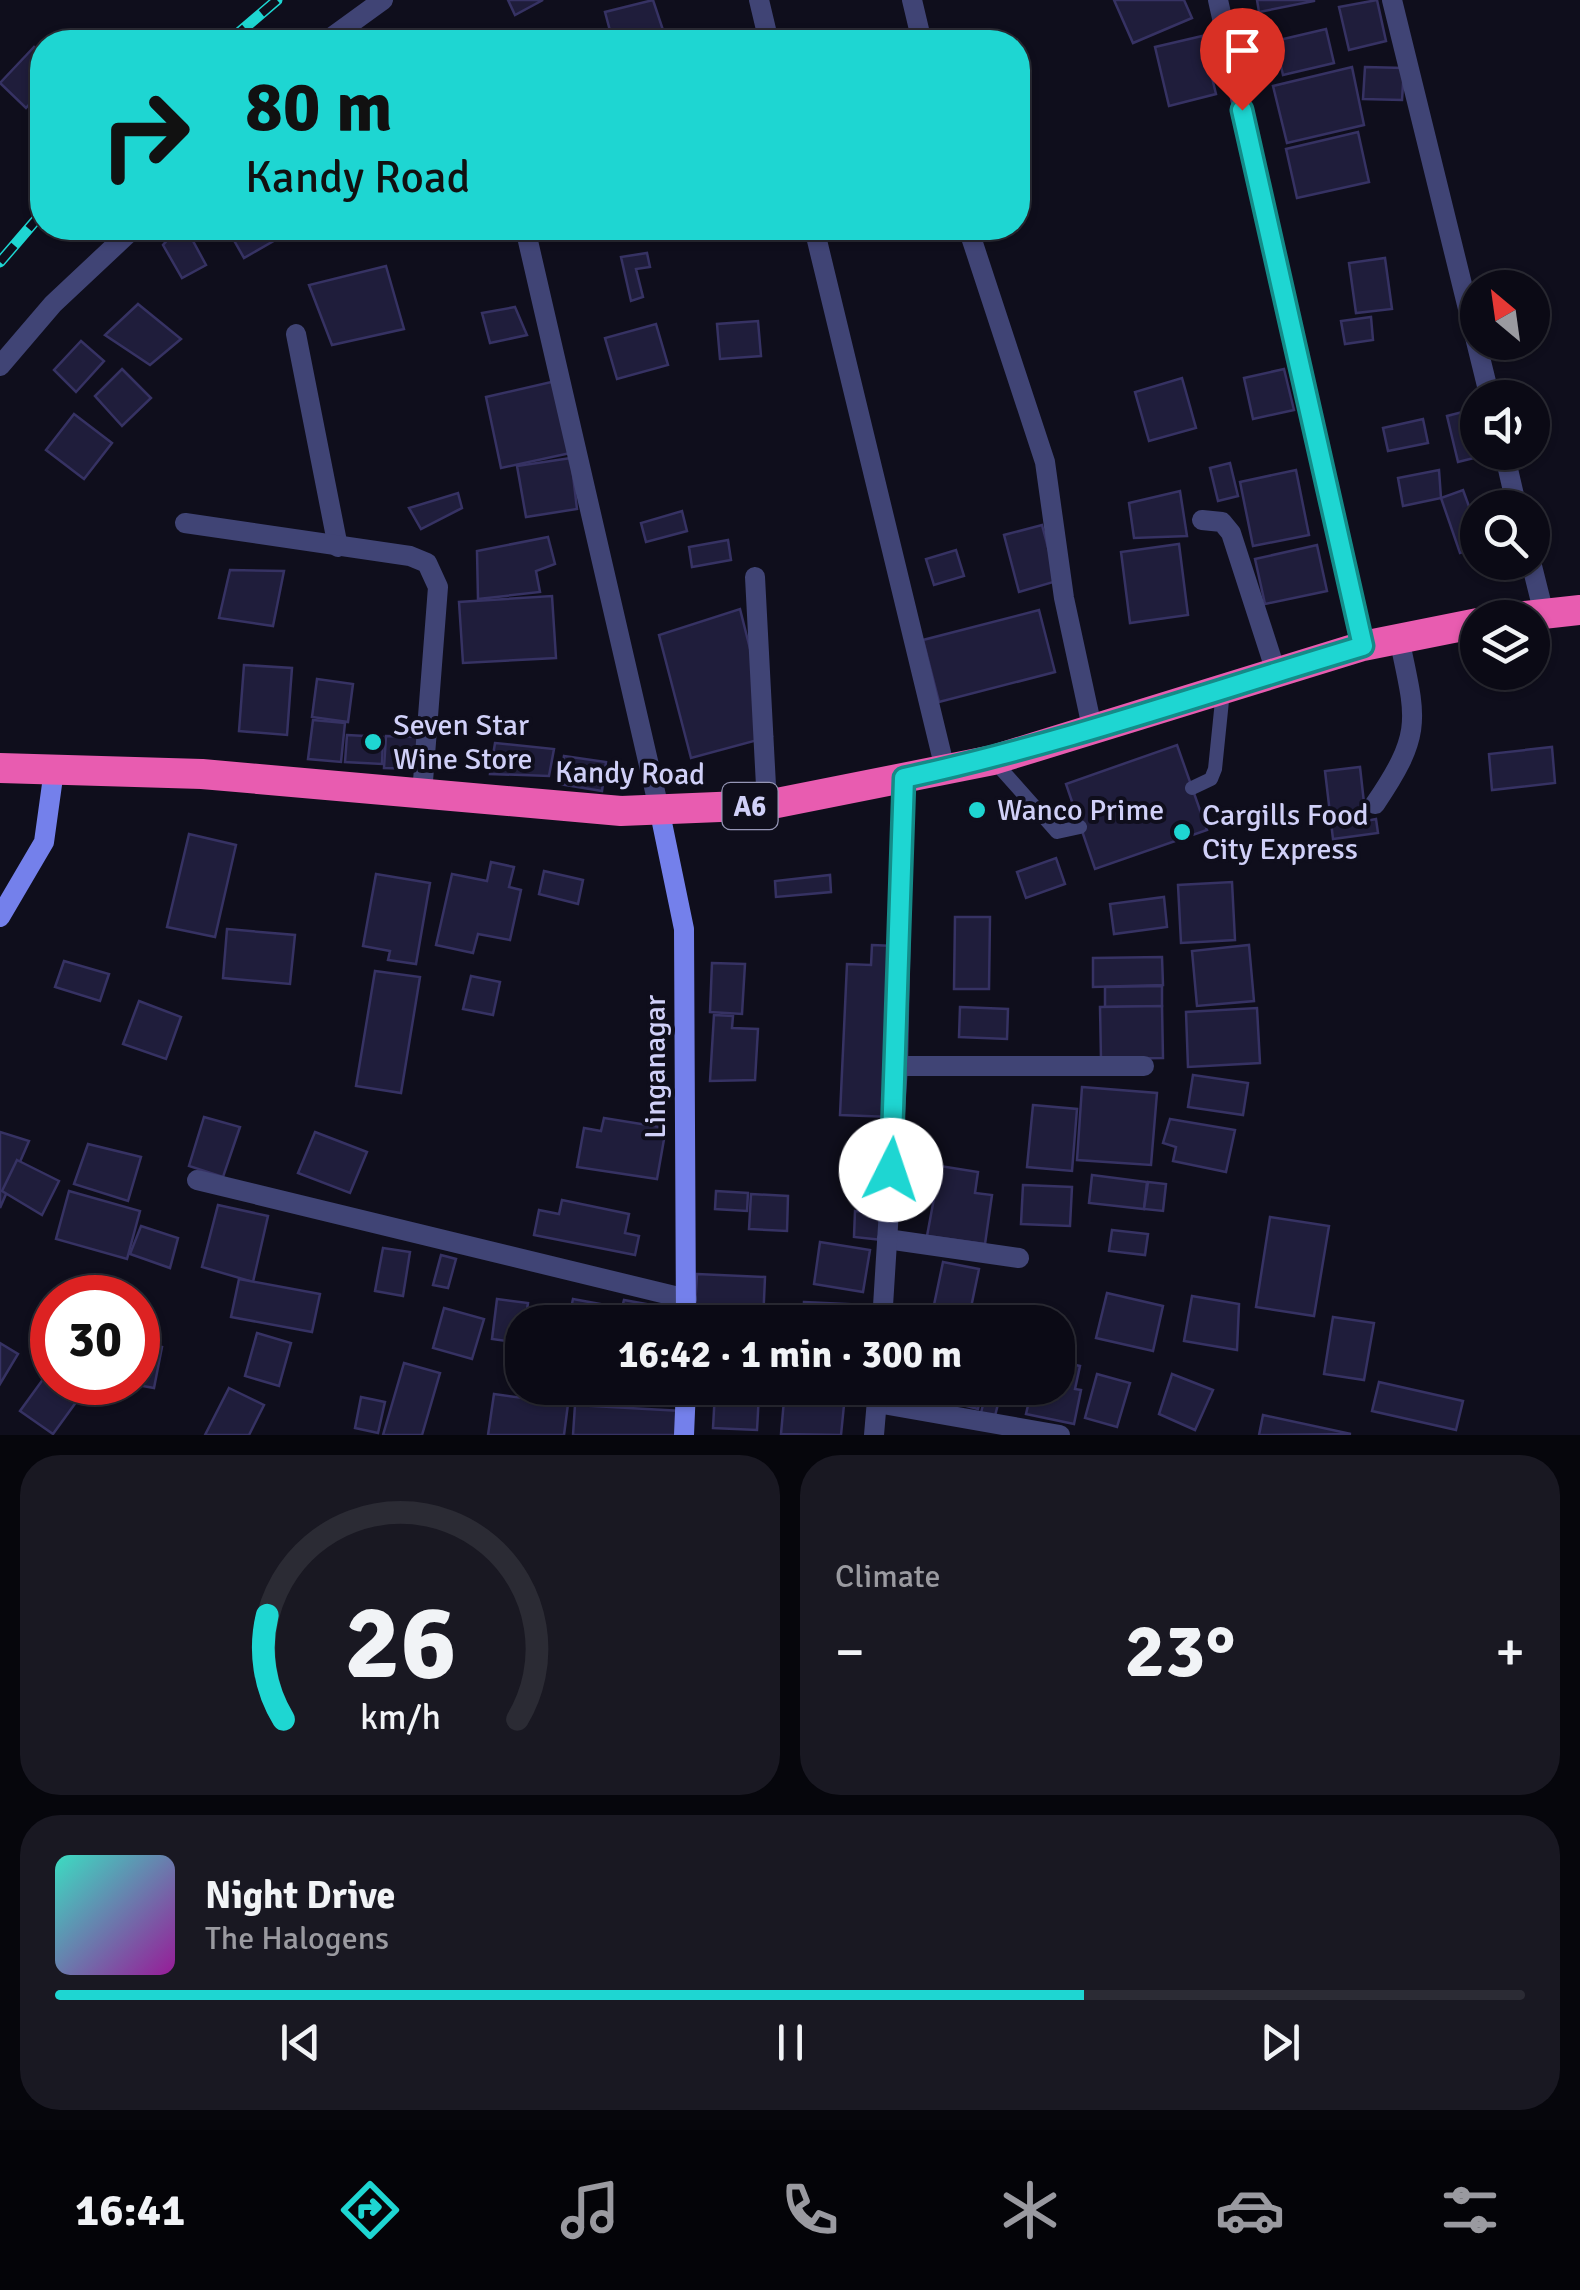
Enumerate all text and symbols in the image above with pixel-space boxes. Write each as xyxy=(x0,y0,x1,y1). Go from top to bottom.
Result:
pin xyxy=(1200,8,1285,111)
icon: arrive xyxy=(1215,23,1270,78)
text: 80 m xyxy=(245,64,393,150)
icon: right xyxy=(80,70,210,200)
text: Kandy Road xyxy=(245,150,470,205)
north arrow xyxy=(1460,270,1550,360)
map controls xyxy=(1460,270,1550,690)
button: sound xyxy=(1460,380,1550,470)
button: search xyxy=(1460,490,1550,580)
button: layers xyxy=(1460,600,1550,690)
place label: Seven Star Wine Store xyxy=(393,707,533,778)
marker: Seven Star Wine Store xyxy=(362,731,384,753)
street label: Kandy Road xyxy=(555,754,705,793)
road number: A6 xyxy=(722,783,778,829)
place label: Wanco Prime xyxy=(997,792,1164,829)
place label: Cargills Food City Express xyxy=(1202,797,1369,868)
marker: Wanco Prime xyxy=(966,799,988,821)
marker: Cargills Food City Express xyxy=(1171,821,1193,843)
street label: Linganagar xyxy=(637,995,674,1139)
position arrow xyxy=(839,1118,943,1222)
speed limit sign: 30 xyxy=(30,1275,160,1405)
text: 16:42 · 1 min · 300 m xyxy=(618,1331,962,1378)
text: Climate xyxy=(835,1557,941,1596)
text: 26 xyxy=(344,1579,456,1707)
text: 23° xyxy=(1125,1605,1236,1698)
text: − xyxy=(835,1618,865,1686)
text: + xyxy=(1495,1618,1525,1686)
text: km/h xyxy=(360,1695,440,1739)
text: Night Drive xyxy=(205,1872,395,1919)
text: The Halogens xyxy=(205,1919,389,1958)
icon: previous xyxy=(273,2015,328,2070)
icon: pause xyxy=(763,2015,818,2070)
icon: next xyxy=(1253,2015,1308,2070)
icon: directions xyxy=(335,2175,405,2245)
icon: music xyxy=(555,2175,625,2245)
icon: phone xyxy=(775,2175,845,2245)
icon: climate xyxy=(995,2175,1065,2245)
icon: car xyxy=(1215,2175,1285,2245)
icon: filters xyxy=(1435,2175,1505,2245)
text: 16:41 xyxy=(75,2183,185,2238)

